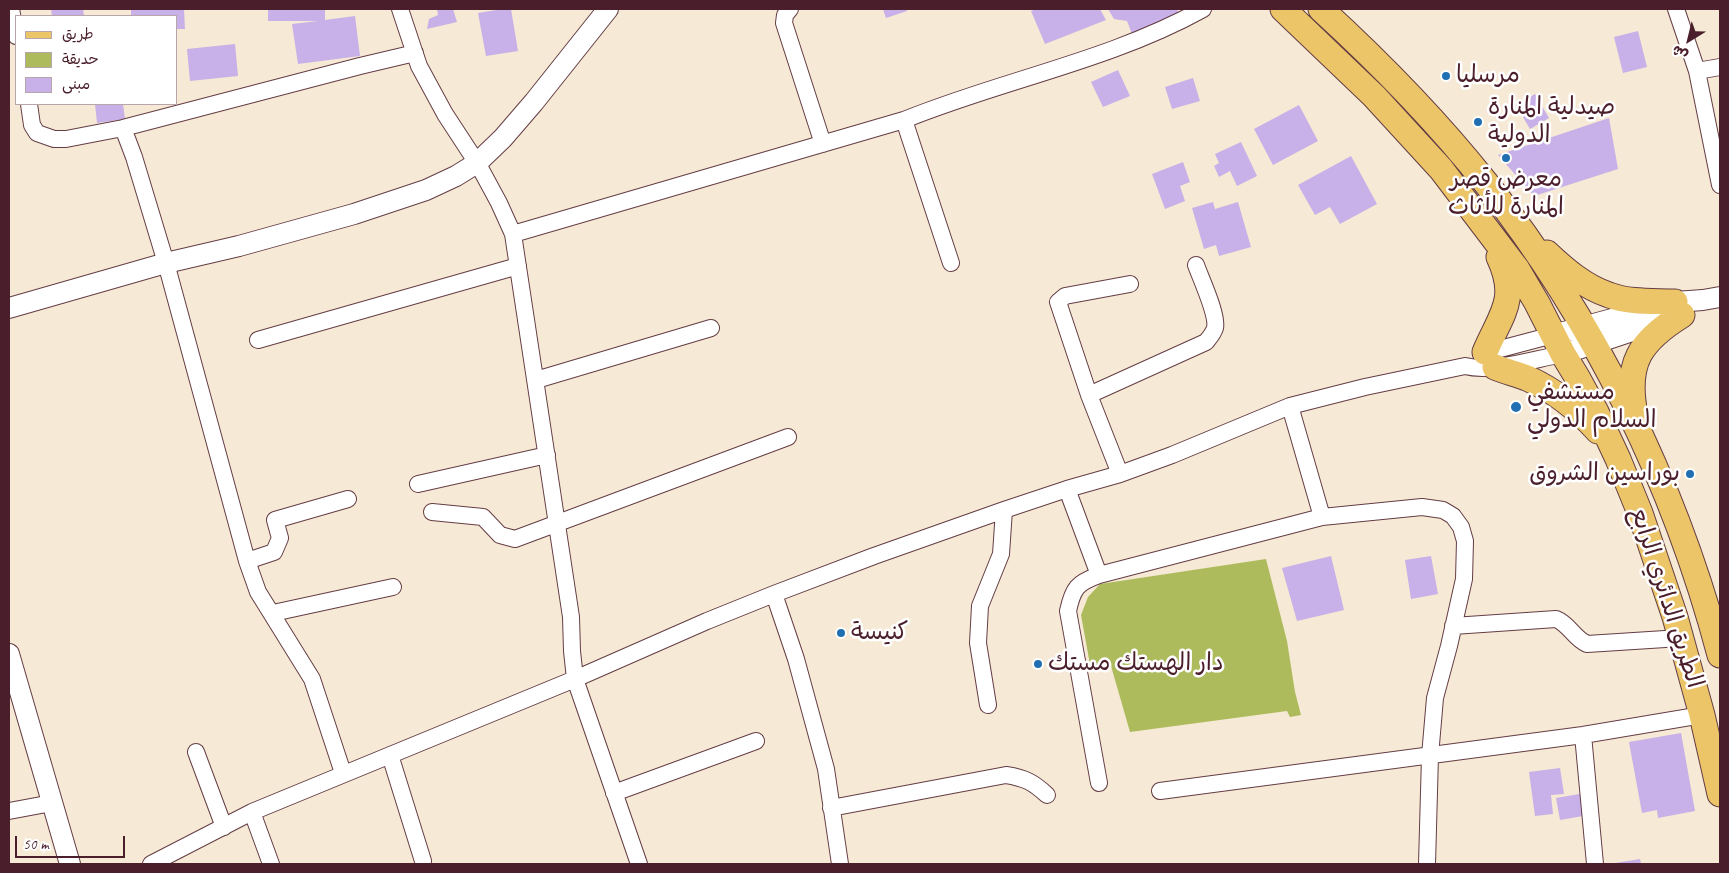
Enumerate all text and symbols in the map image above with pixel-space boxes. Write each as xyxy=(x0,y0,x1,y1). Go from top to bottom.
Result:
legend xyxy=(15,15,178,105)
north arrow xyxy=(1664,15,1714,65)
text: طريق xyxy=(62,25,94,44)
text: ش xyxy=(1669,41,1691,64)
text: حديقة xyxy=(62,50,99,69)
place label: مرسليا xyxy=(1456,62,1520,90)
marker: مرسليا xyxy=(1440,70,1452,82)
text: مبنى xyxy=(62,75,90,94)
place label: صيدلية المنارة الدولية xyxy=(1488,94,1615,150)
marker: صيدلية المنارة الدولية xyxy=(1472,116,1484,128)
marker: معرض قصر المنارة للأثاث xyxy=(1500,152,1512,164)
place label: معرض قصر المنارة للأثاث xyxy=(1448,166,1564,222)
place label: مستشفي السلام الدولي xyxy=(1527,379,1656,435)
marker: مستشفي السلام الدولي xyxy=(1509,400,1523,414)
place label: بوراسين الشروق xyxy=(1529,460,1680,488)
marker: بوراسين الشروق xyxy=(1684,468,1696,480)
street label: الطريق الدائري الرابع xyxy=(1623,504,1709,692)
place label: كنيسة xyxy=(851,619,908,647)
marker: كنيسة xyxy=(835,627,847,639)
place label: دار الهستك مستك xyxy=(1048,650,1224,678)
marker: دار الهستك مستك xyxy=(1032,658,1044,670)
scale bar xyxy=(18,826,128,858)
text: 50 m xyxy=(23,835,49,854)

